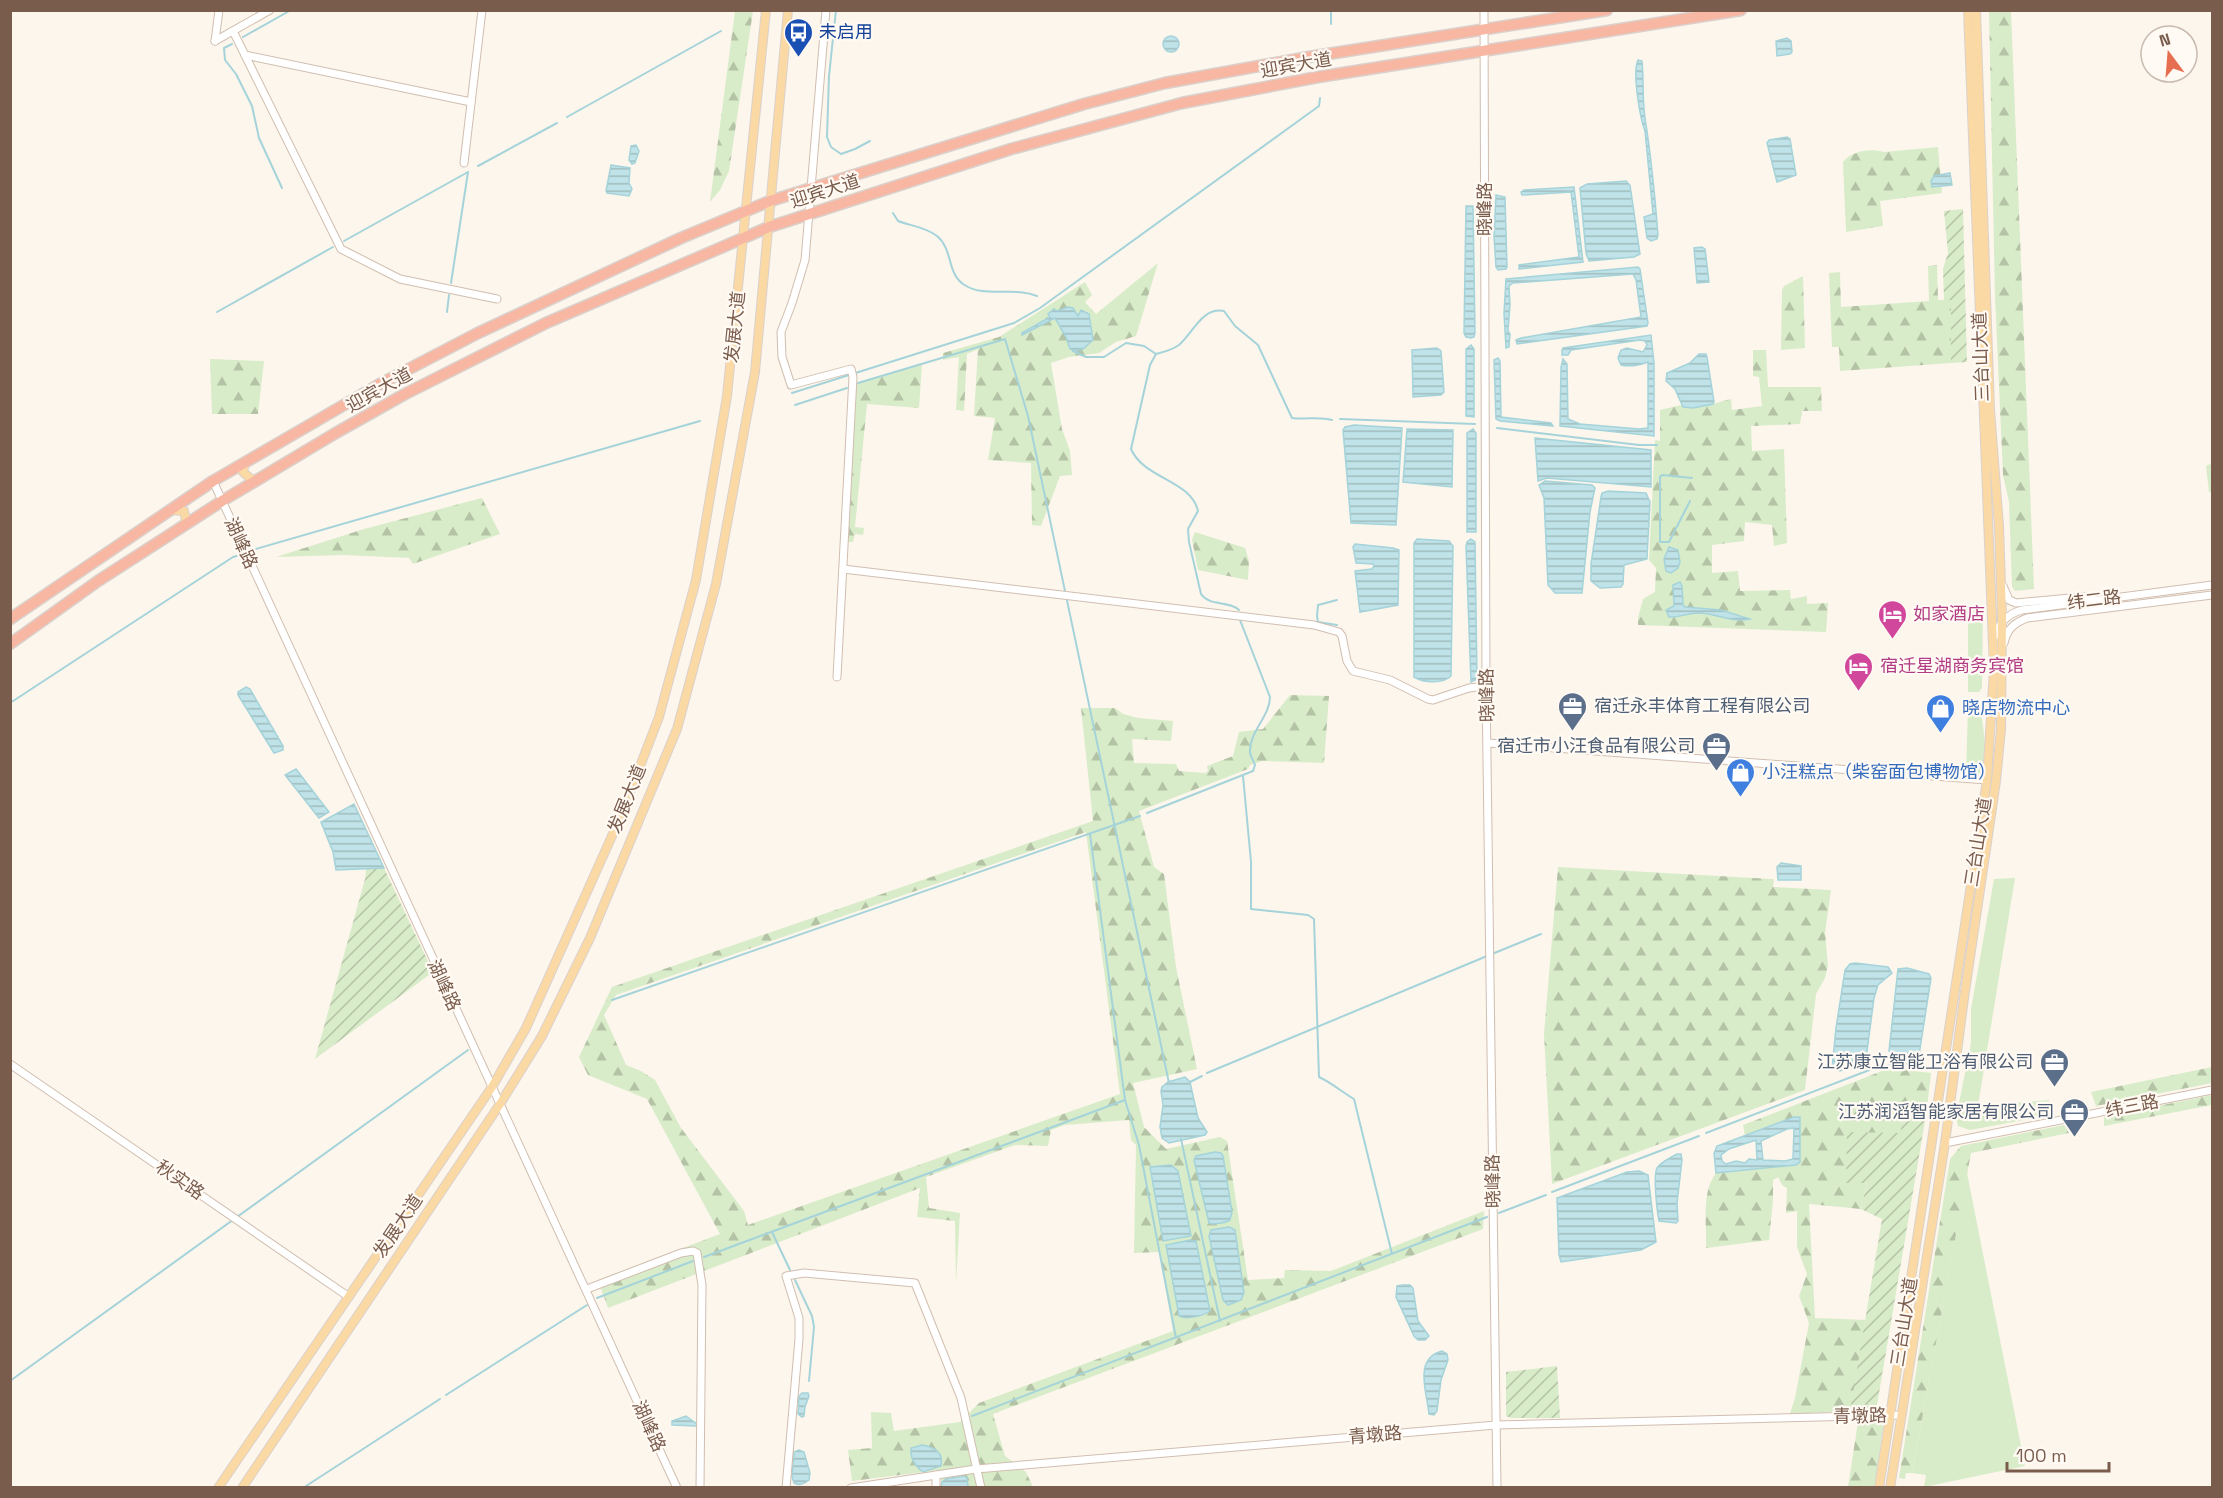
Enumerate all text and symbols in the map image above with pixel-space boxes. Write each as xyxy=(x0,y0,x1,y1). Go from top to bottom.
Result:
bus stop icon: 未启用 xyxy=(782,16,814,58)
place label: 未启用 xyxy=(819,20,873,43)
north arrow xyxy=(2139,24,2199,84)
text: N xyxy=(2157,28,2173,52)
street label: 迎宾大道 xyxy=(1258,47,1333,82)
street label: 迎宾大道 xyxy=(787,168,863,213)
street label: 晓峰路 xyxy=(1473,182,1496,236)
street label: 发展大道 xyxy=(719,290,750,364)
street label: 三台山大道 xyxy=(1967,312,1994,402)
street label: 迎宾大道 xyxy=(342,362,416,417)
street label: 湖峰路 xyxy=(220,513,263,572)
street label: 纬二路 xyxy=(2066,585,2122,614)
hotel icon: 如家酒店 xyxy=(1876,598,1908,640)
place label: 如家酒店 xyxy=(1913,602,1985,625)
hotel icon: 宿迁星湖商务宾馆 xyxy=(1843,650,1875,692)
place label: 宿迁星湖商务宾馆 xyxy=(1880,654,2024,677)
street label: 晓峰路 xyxy=(1475,668,1498,722)
office icon: 宿迁永丰体育工程有限公司 xyxy=(1557,690,1589,732)
shop icon: 晓店物流中心 xyxy=(1925,692,1957,734)
place label: 宿迁永丰体育工程有限公司 xyxy=(1594,694,1810,717)
place label: 晓店物流中心 xyxy=(1962,696,2070,719)
office icon: 宿迁市小汪食品有限公司 xyxy=(1700,730,1732,772)
place label: 宿迁市小汪食品有限公司 xyxy=(1497,734,1695,757)
shop icon: 小汪糕点（柴窑面包博物馆） xyxy=(1725,756,1757,798)
place label: 小汪糕点（柴窑面包博物馆） xyxy=(1762,760,1996,783)
street label: 发展大道 xyxy=(602,761,651,836)
street label: 三台山大道 xyxy=(1959,796,1996,888)
street label: 湖峰路 xyxy=(423,955,466,1014)
office icon: 江苏康立智能卫浴有限公司 xyxy=(2038,1046,2070,1088)
place label: 江苏康立智能卫浴有限公司 xyxy=(1817,1050,2033,1073)
street label: 纬三路 xyxy=(2103,1089,2161,1122)
office icon: 江苏润滔智能家居有限公司 xyxy=(2059,1096,2091,1138)
place label: 江苏润滔智能家居有限公司 xyxy=(1838,1100,2054,1123)
street label: 晓峰路 xyxy=(1481,1154,1504,1208)
street label: 秋实路 xyxy=(152,1155,209,1204)
street label: 发展大道 xyxy=(368,1189,427,1262)
street label: 三台山大道 xyxy=(1885,1276,1922,1368)
street label: 湖峰路 xyxy=(628,1396,671,1455)
street label: 青墩路 xyxy=(1833,1404,1887,1427)
street label: 青墩路 xyxy=(1347,1421,1403,1448)
scale bar xyxy=(2007,1435,2109,1473)
text: 100 m xyxy=(2016,1444,2067,1467)

